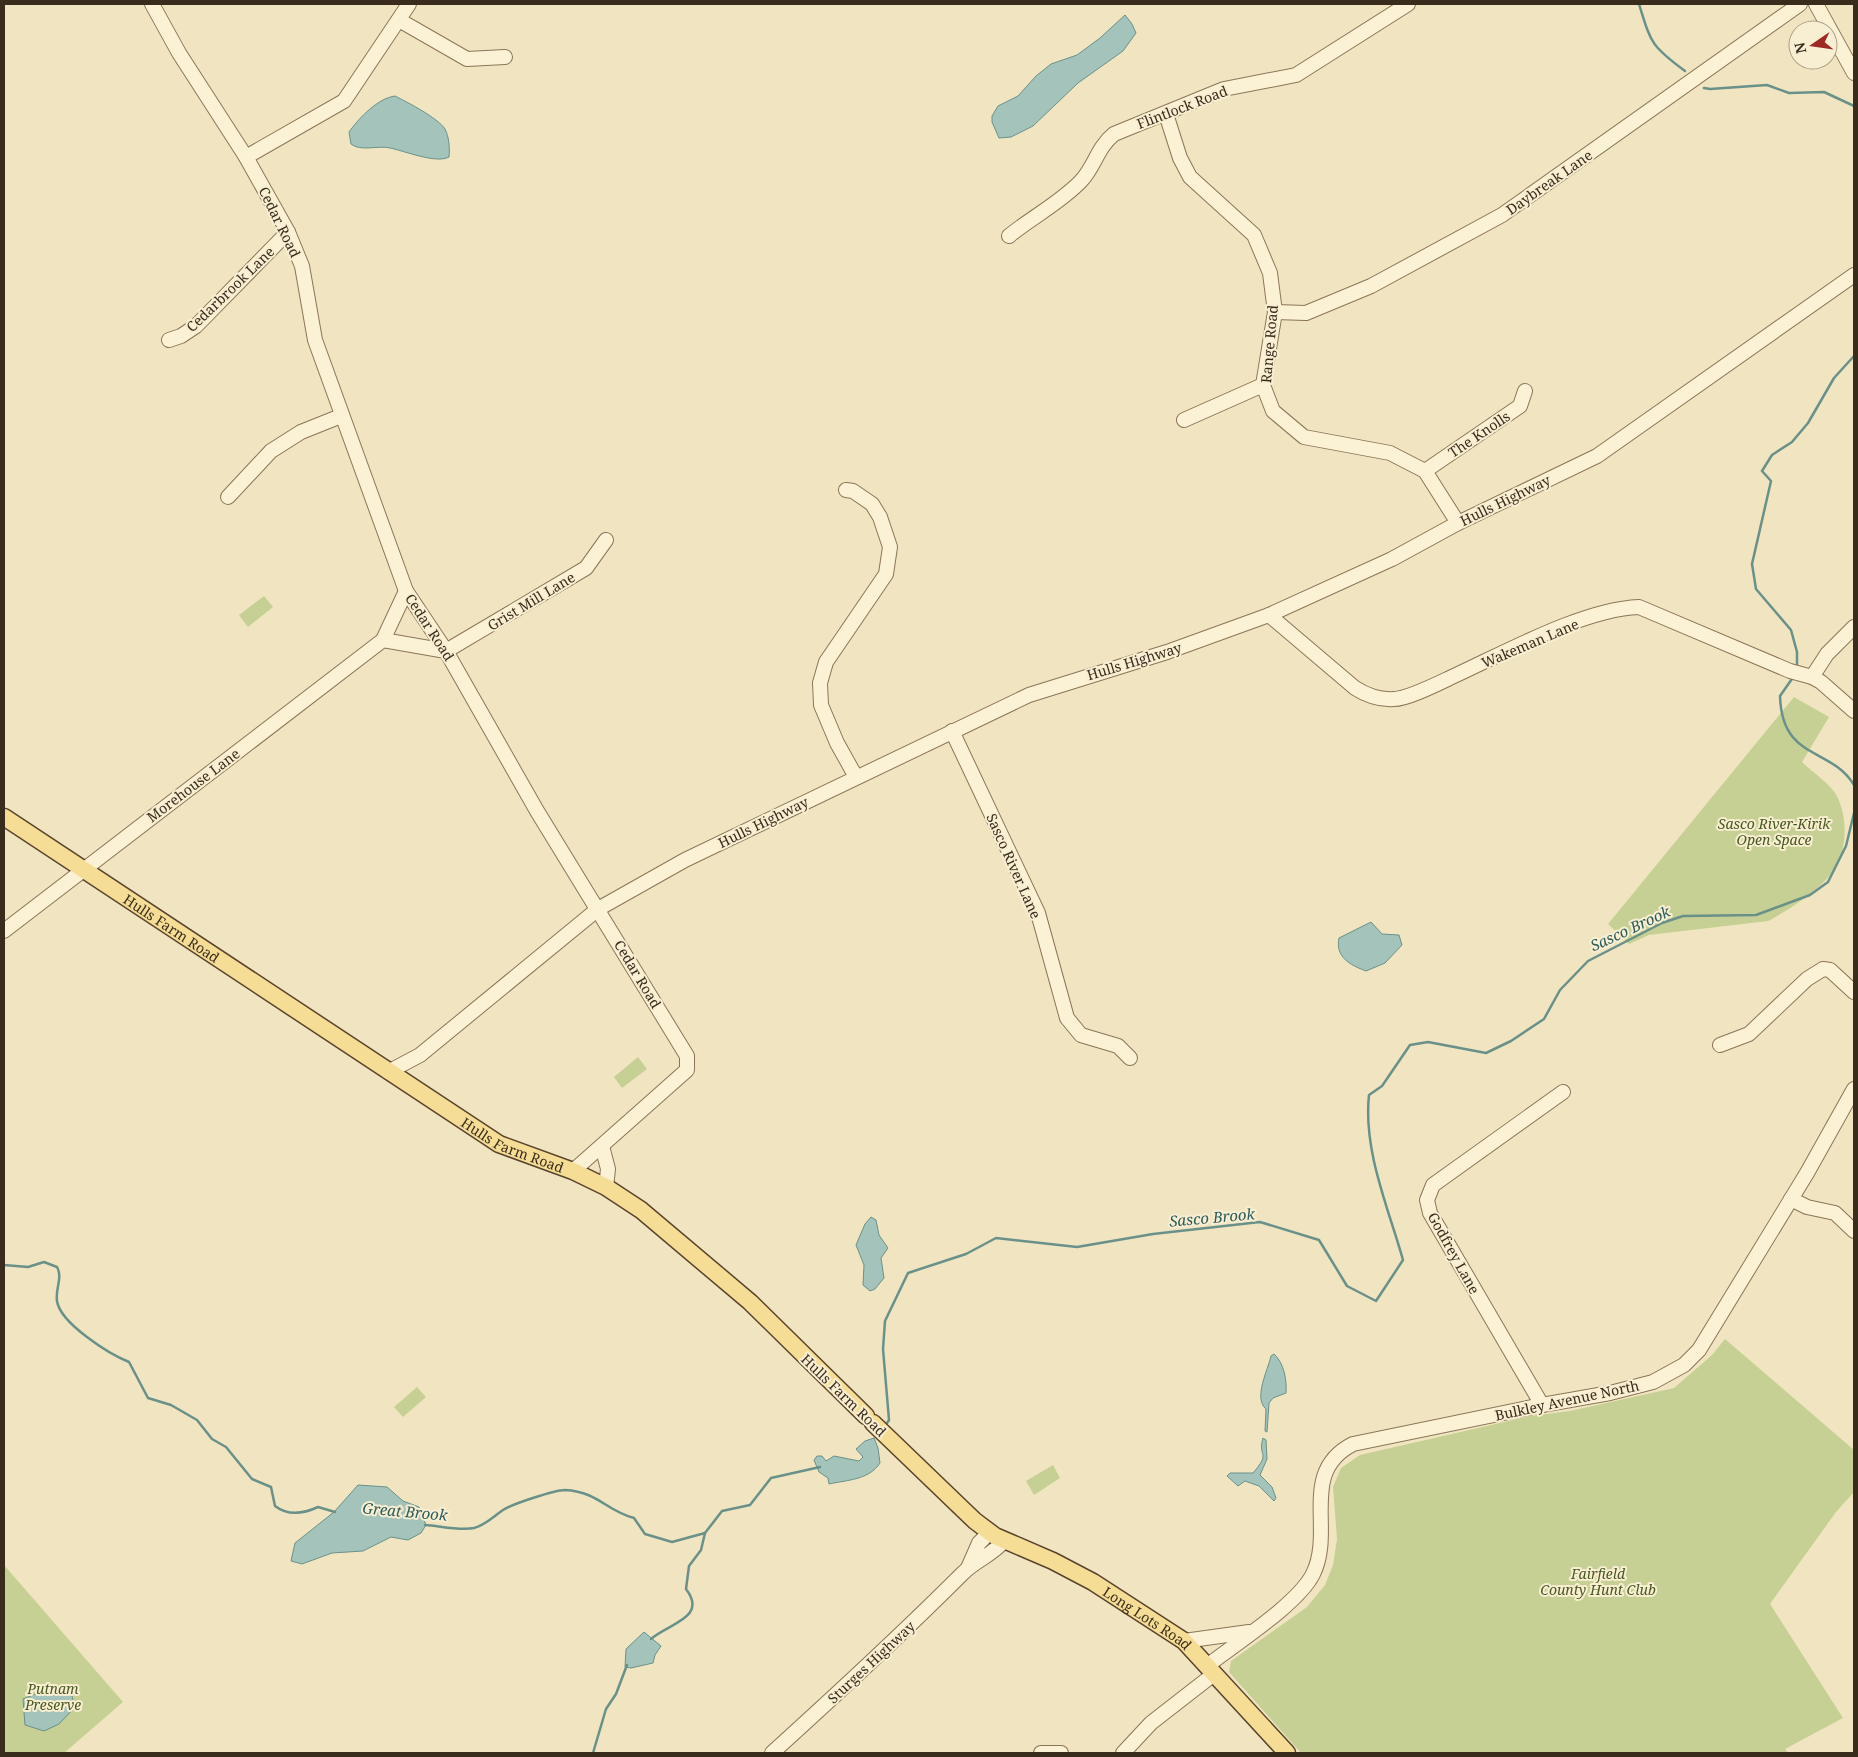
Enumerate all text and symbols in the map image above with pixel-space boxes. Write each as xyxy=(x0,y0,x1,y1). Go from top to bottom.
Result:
north arrow xyxy=(1788,20,1838,70)
text: N xyxy=(1789,41,1810,56)
street label: Flintlock Road xyxy=(1134,81,1231,133)
street label: Daybreak Lane xyxy=(1502,145,1596,219)
street label: Cedar Road xyxy=(255,183,305,261)
street label: Cedarbrook Lane xyxy=(182,242,278,336)
street label: Range Road xyxy=(1256,304,1282,384)
street label: The Knolls xyxy=(1444,406,1514,462)
street label: Hulls Highway xyxy=(1457,470,1553,530)
street label: Grist Mill Lane xyxy=(484,567,578,635)
street label: Cedar Road xyxy=(401,590,459,665)
street label: Wakeman Lane xyxy=(1478,614,1582,672)
street label: Hulls Highway xyxy=(1084,638,1184,684)
street label: Morehouse Lane xyxy=(143,744,243,826)
street label: Hulls Highway xyxy=(715,792,811,852)
street label: Sasco River Lane xyxy=(982,810,1046,922)
park label: Sasco River-Kirik Open Space xyxy=(1718,814,1831,849)
street label: Hulls Farm Road xyxy=(120,889,224,967)
water label: Sasco Brook xyxy=(1587,901,1674,955)
street label: Cedar Road xyxy=(610,936,666,1012)
street label: Hulls Farm Road xyxy=(458,1112,567,1177)
water label: Sasco Brook xyxy=(1168,1203,1256,1231)
street label: Godfrey Lane xyxy=(1424,1209,1484,1297)
street label: Hulls Farm Road xyxy=(797,1349,891,1441)
street label: Bulkley Avenue North xyxy=(1493,1375,1641,1425)
water label: Great Brook xyxy=(362,1497,449,1525)
park label: Fairfield County Hunt Club xyxy=(1540,1564,1656,1599)
street label: Long Lots Road xyxy=(1100,1582,1197,1654)
street label: Sturges Highway xyxy=(823,1617,919,1707)
park label: Putnam Preserve xyxy=(24,1679,81,1714)

